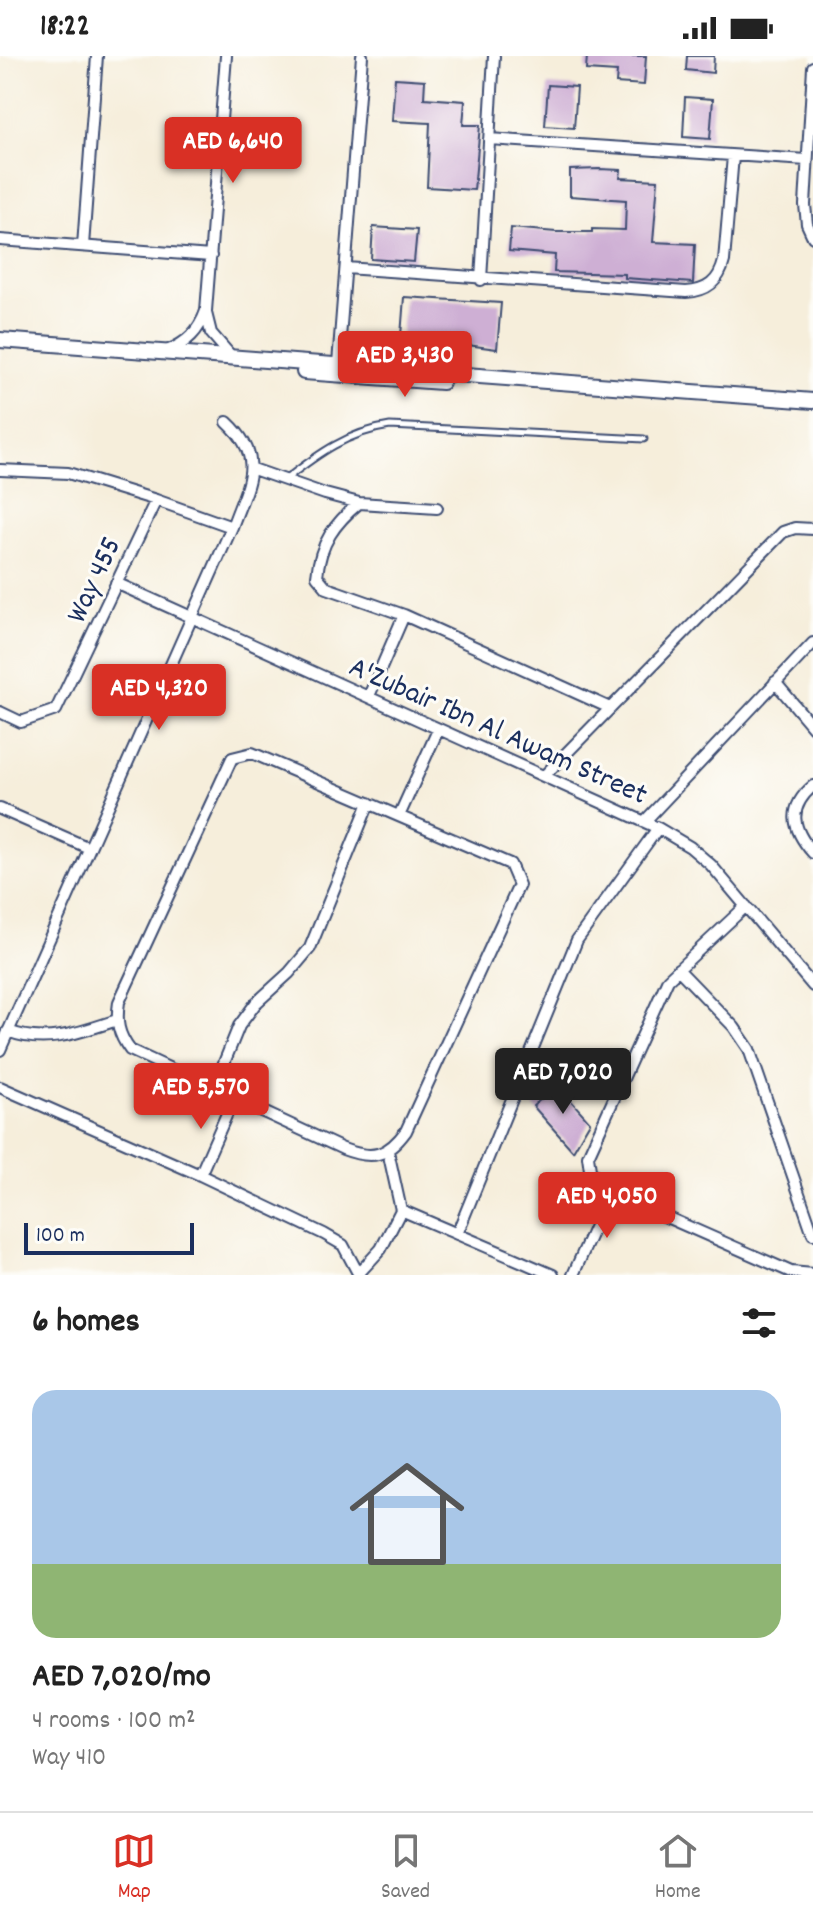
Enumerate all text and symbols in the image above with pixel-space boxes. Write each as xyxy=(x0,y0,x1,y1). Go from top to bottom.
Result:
text: 18:22 xyxy=(40,7,90,50)
pin: AED 6,640 xyxy=(141,117,325,185)
text: AED 6,640 xyxy=(183,124,283,161)
pin: AED 3,430 xyxy=(313,331,497,399)
text: AED 3,430 xyxy=(356,338,454,375)
street label: Way 455 xyxy=(57,531,135,631)
street label: A'Zubair Ibn Al Awam Street xyxy=(341,648,653,818)
pin: AED 4,320 xyxy=(67,664,251,732)
text: AED 4,320 xyxy=(110,671,208,708)
pin: AED 7,020 xyxy=(471,1048,655,1116)
text: AED 7,020 xyxy=(513,1055,613,1092)
pin: AED 5,570 xyxy=(109,1063,293,1131)
text: AED 5,570 xyxy=(152,1070,250,1107)
pin: AED 4,050 xyxy=(515,1172,699,1240)
text: AED 4,050 xyxy=(556,1179,658,1216)
scale bar xyxy=(24,1219,194,1255)
text: 100 m xyxy=(36,1221,85,1252)
text: 6 homes xyxy=(32,1299,140,1348)
icon: filters xyxy=(737,1301,781,1345)
icon: home xyxy=(335,1442,479,1586)
text: AED 7,020/mo xyxy=(32,1654,211,1703)
text: 4 rooms · 100 m² xyxy=(32,1703,196,1740)
text: Way 410 xyxy=(32,1740,106,1777)
tab: Map xyxy=(112,1829,156,1908)
tab: Saved xyxy=(381,1829,430,1908)
tab: Home xyxy=(655,1829,701,1908)

